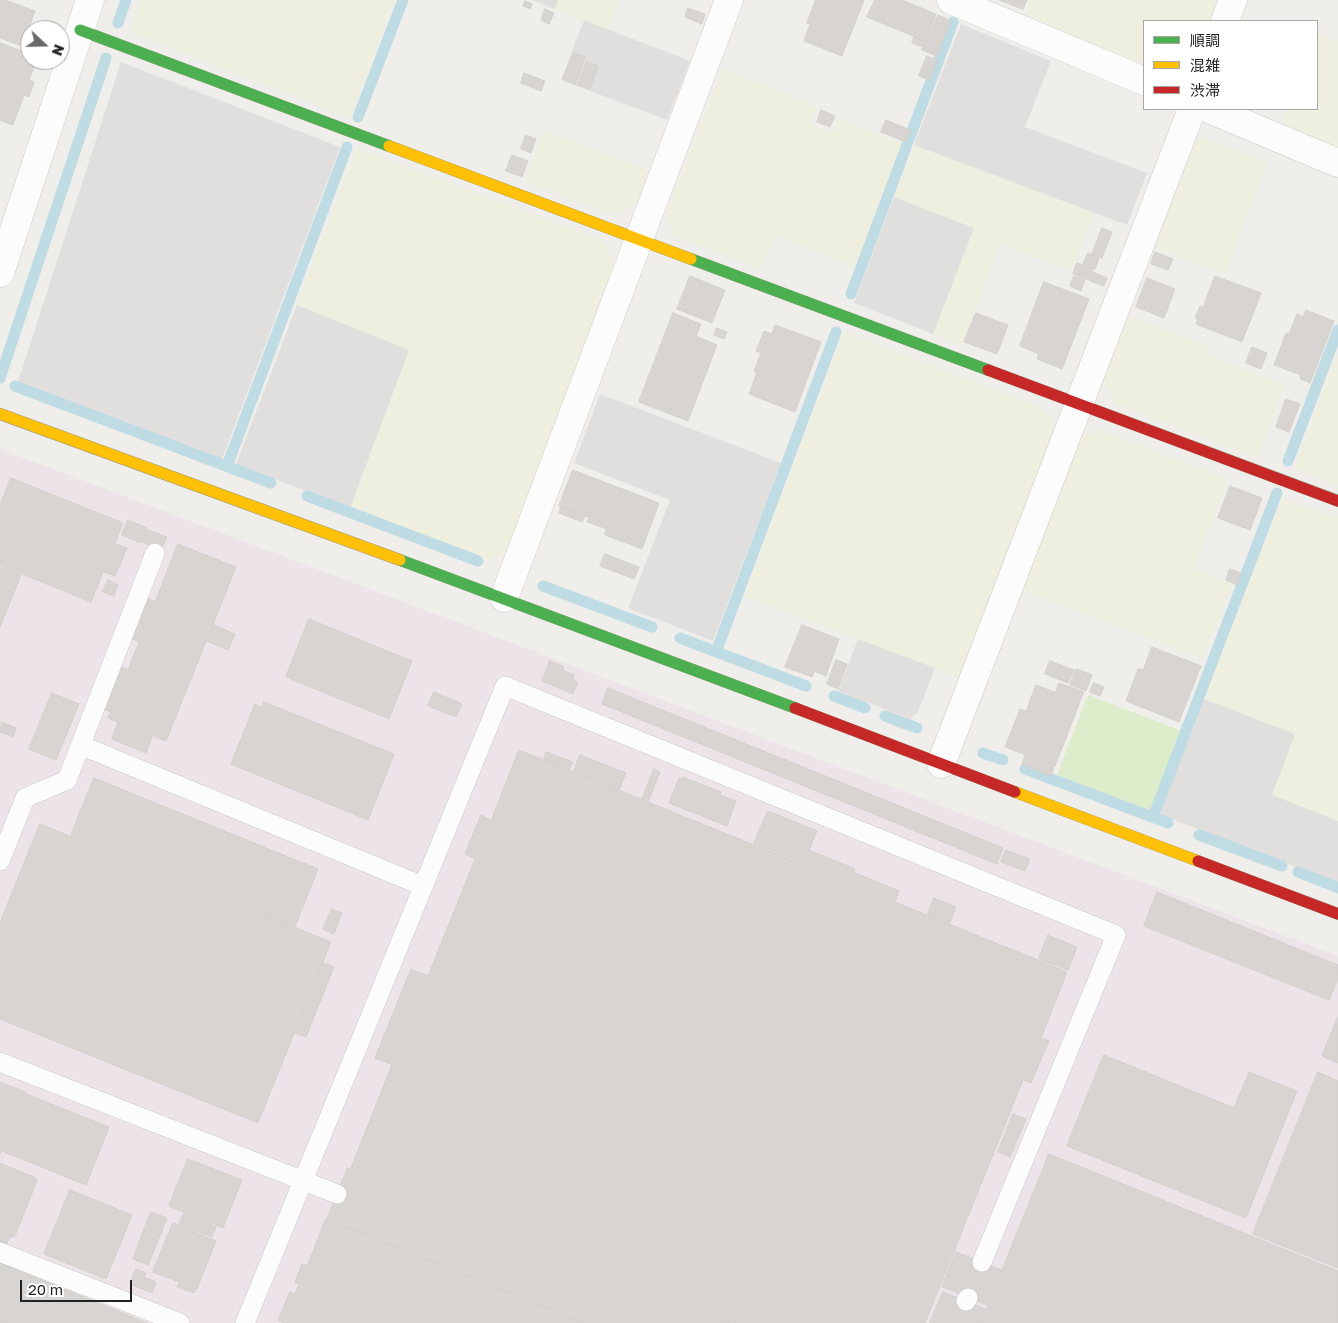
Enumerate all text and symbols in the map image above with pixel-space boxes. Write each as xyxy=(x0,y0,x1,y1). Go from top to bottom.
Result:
north arrow xyxy=(20,20,70,70)
legend xyxy=(1143,20,1318,110)
text: 順調 xyxy=(1190,31,1220,49)
text: N xyxy=(49,42,68,58)
text: 混雑 xyxy=(1190,56,1220,74)
text: 渋滞 xyxy=(1190,81,1220,99)
scale bar xyxy=(22,1270,135,1302)
text: 20 m xyxy=(28,1280,63,1298)

